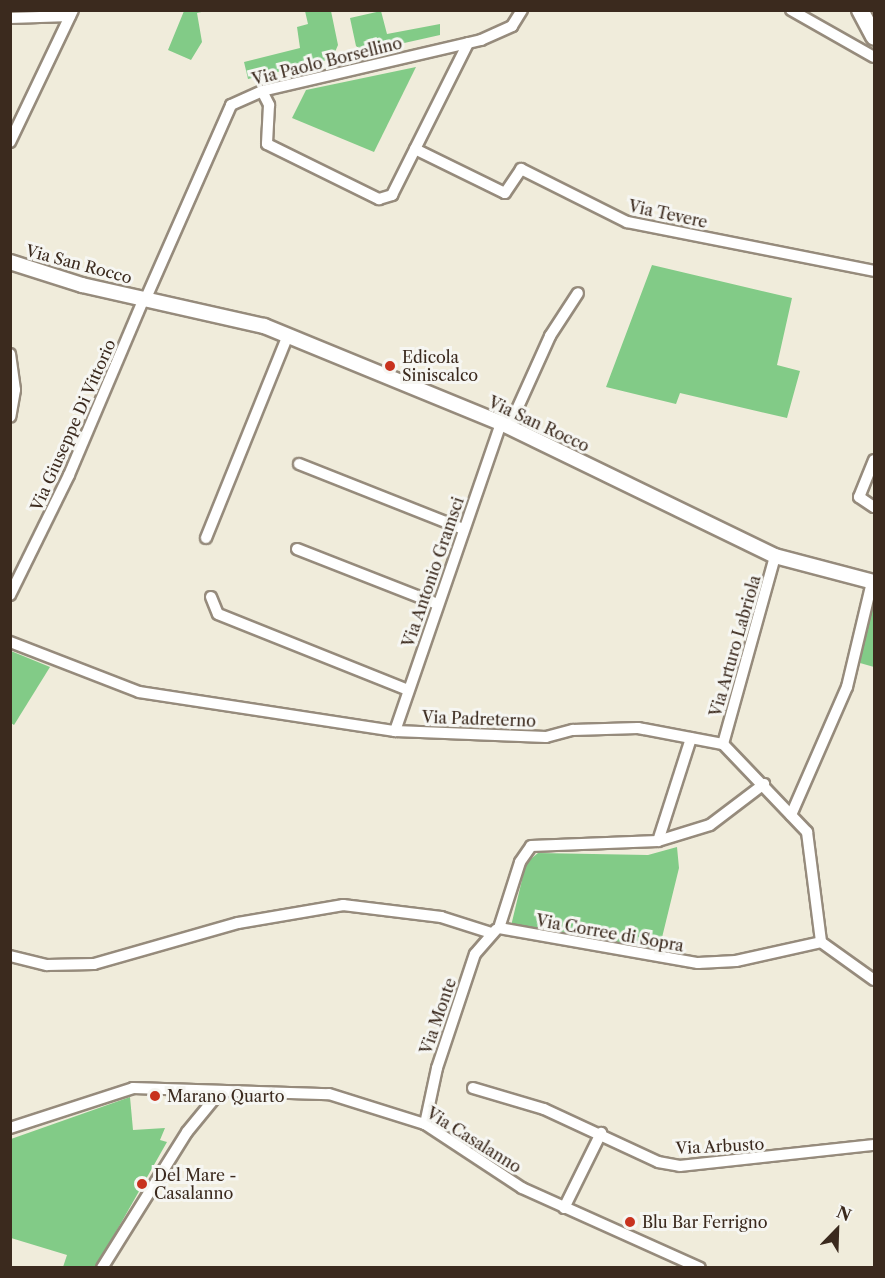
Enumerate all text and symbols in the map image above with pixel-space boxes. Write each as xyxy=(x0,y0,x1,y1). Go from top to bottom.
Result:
street label: Via Paolo Borsellino xyxy=(250,33,404,89)
street label: Via Tevere xyxy=(626,196,710,232)
street label: Via San Rocco xyxy=(24,241,134,287)
street label: Via Giuseppe Di Vittorio xyxy=(26,336,120,514)
place label: Edicola Siniscalco xyxy=(402,347,478,385)
marker: Edicola Siniscalco xyxy=(383,359,397,373)
street label: Via San Rocco xyxy=(485,392,593,456)
street label: Via Antonio Gramsci xyxy=(398,494,468,650)
street label: Via Arturo Labriola xyxy=(706,573,764,719)
street label: Via Padreterno xyxy=(422,707,536,731)
street label: Via Corree di Sopra xyxy=(535,911,685,955)
street label: Via Monte xyxy=(416,975,460,1057)
place label: Marano Quarto xyxy=(167,1086,284,1106)
marker: Marano Quarto xyxy=(148,1089,162,1103)
street label: Via Casalanno xyxy=(423,1103,525,1177)
street label: Via Arbusto xyxy=(675,1134,765,1158)
place label: Del Mare - Casalanno xyxy=(154,1165,236,1203)
marker: Del Mare - Casalanno xyxy=(135,1177,149,1191)
north arrow xyxy=(807,1200,867,1260)
text: N xyxy=(834,1202,854,1225)
place label: Blu Bar Ferrigno xyxy=(642,1212,768,1232)
marker: Blu Bar Ferrigno xyxy=(623,1215,637,1229)

